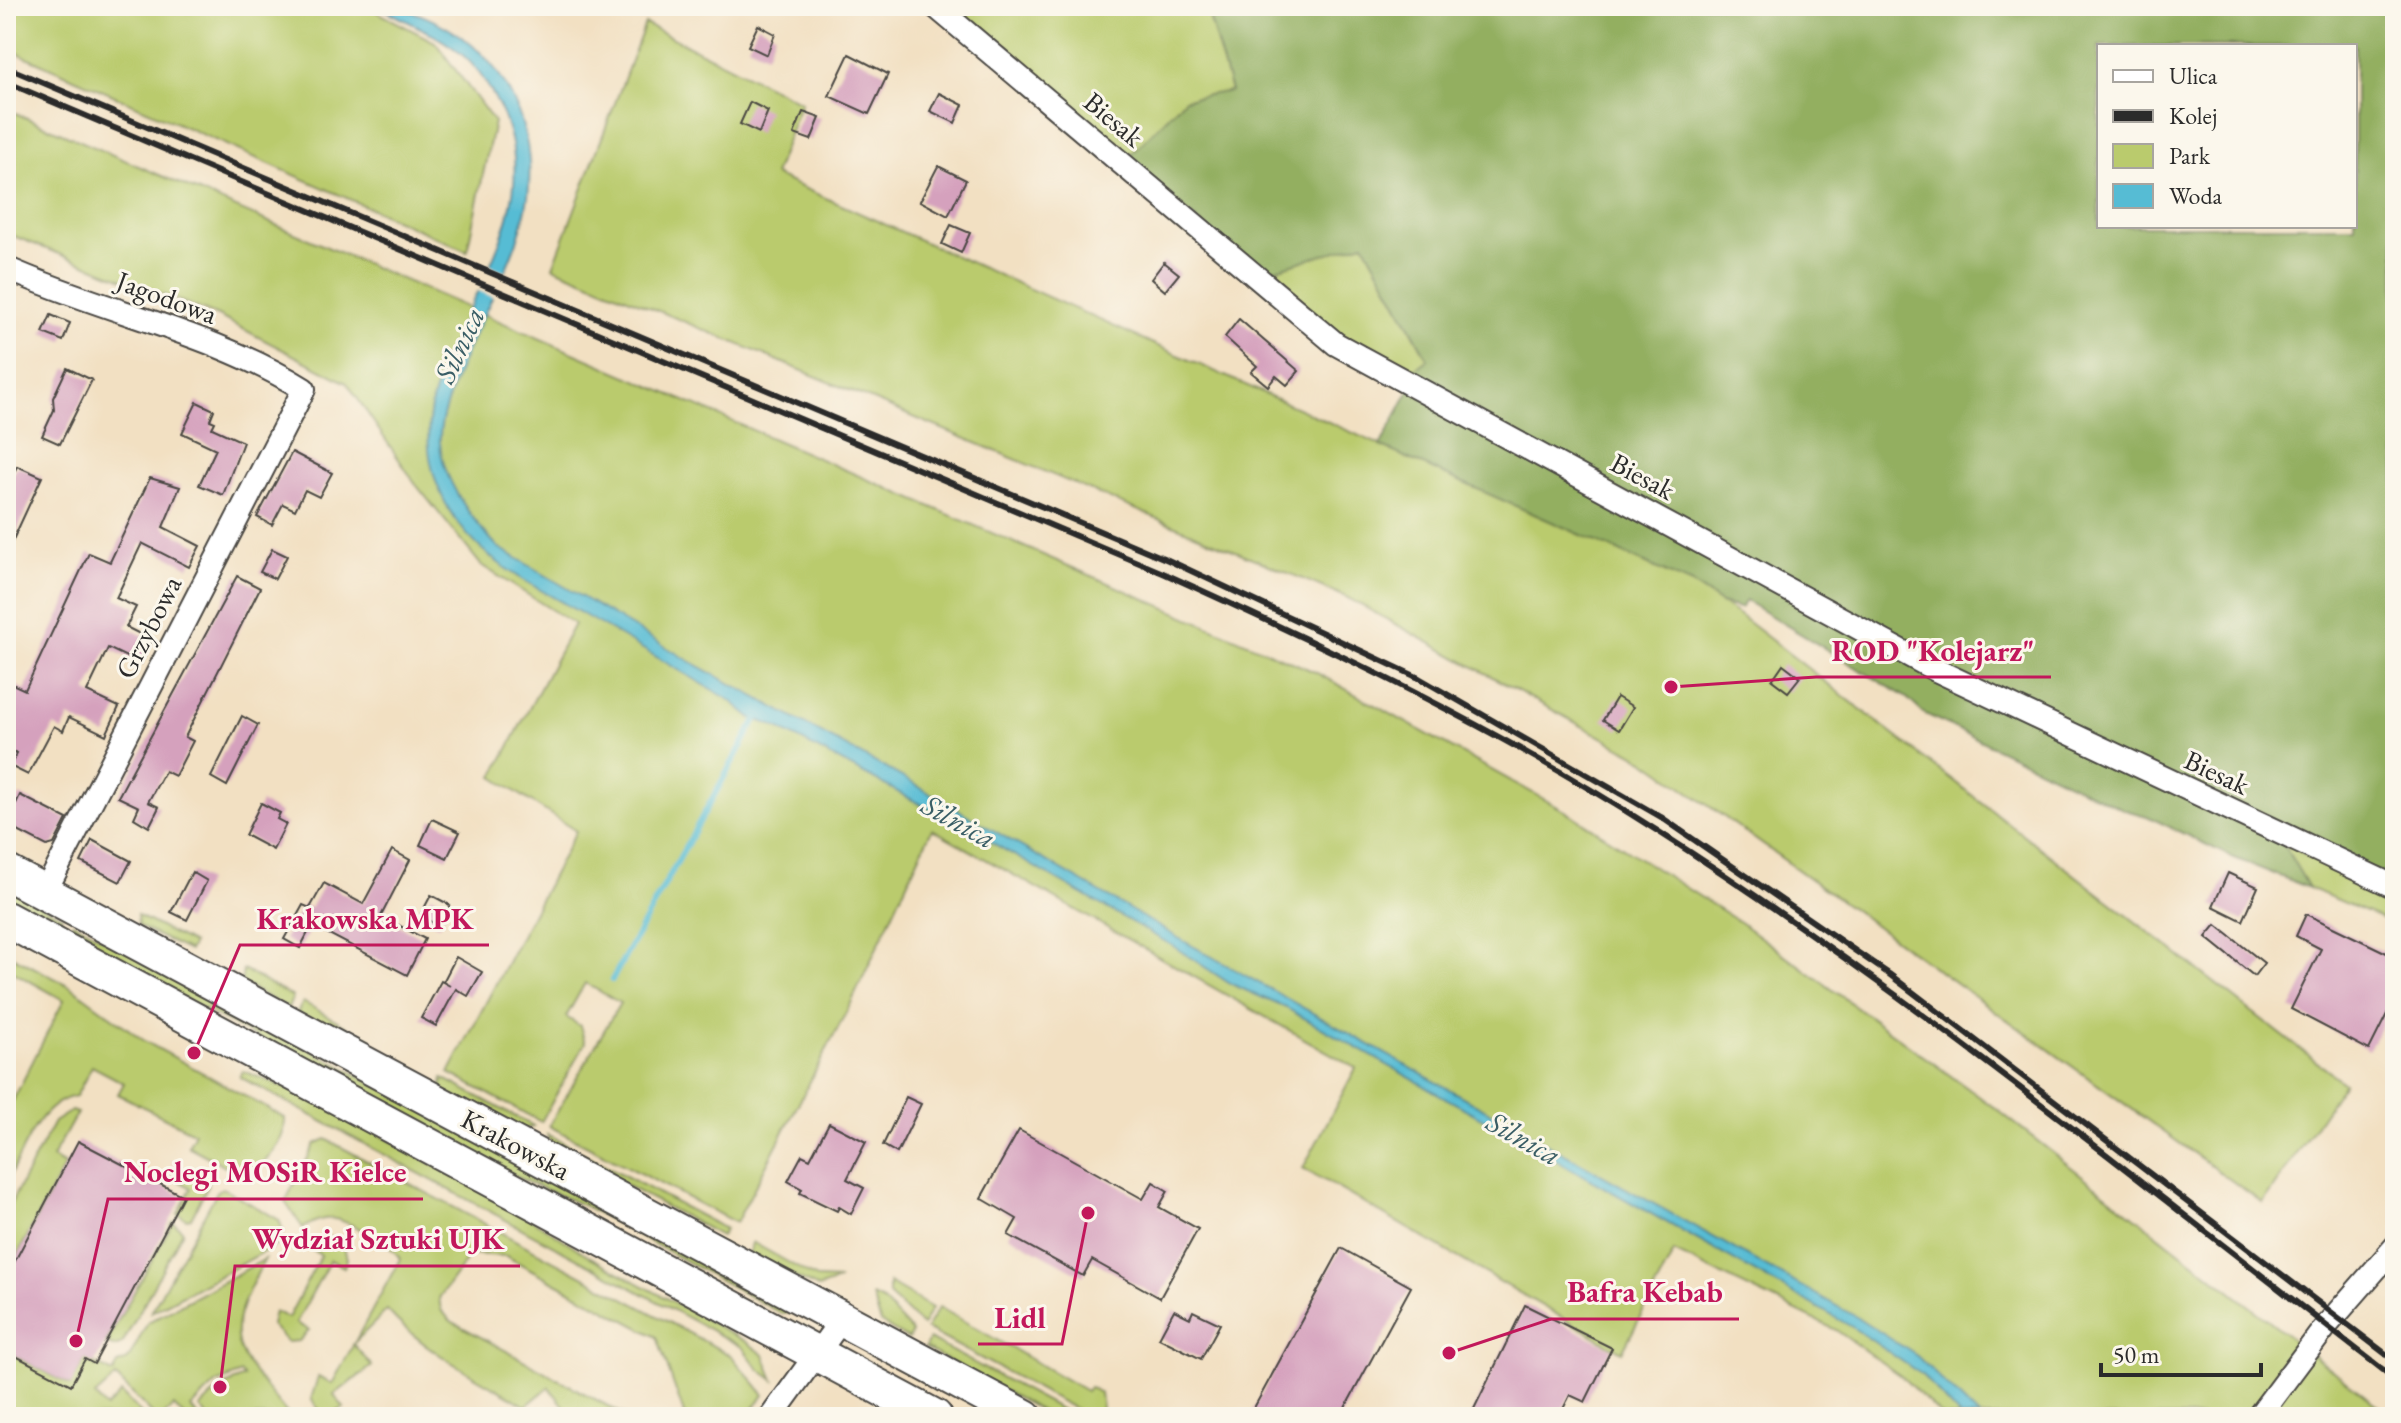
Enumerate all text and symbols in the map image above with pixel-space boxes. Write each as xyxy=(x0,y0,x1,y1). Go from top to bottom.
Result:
legend xyxy=(2097,44,2357,228)
text: Ulica xyxy=(2169,60,2218,91)
street label: Biesak xyxy=(1077,83,1152,155)
text: Kolej xyxy=(2169,100,2217,131)
text: Park xyxy=(2169,140,2211,171)
text: Woda xyxy=(2169,180,2223,211)
street label: Jagodowa xyxy=(110,262,223,332)
water label: Silnica xyxy=(424,301,493,390)
street label: Biesak xyxy=(1605,444,1682,508)
street label: Grzybowa xyxy=(107,569,189,684)
callout: ROD "Kolejarz" xyxy=(1816,623,2051,677)
text: ROD "Kolejarz" xyxy=(1832,631,2034,670)
street label: Biesak xyxy=(2179,741,2256,803)
water label: Silnica xyxy=(914,784,1003,857)
callout: Krakowska MPK xyxy=(240,891,489,945)
text: Krakowska MPK xyxy=(256,899,475,938)
street label: Krakowska xyxy=(455,1100,578,1188)
water label: Silnica xyxy=(1479,1101,1568,1174)
callout: Noclegi MOSiR Kielce xyxy=(108,1145,423,1199)
text: Noclegi MOSiR Kielce xyxy=(123,1152,407,1191)
callout: Wydział Sztuki UJK xyxy=(235,1212,520,1266)
text: Wydział Sztuki UJK xyxy=(252,1219,506,1258)
callout: Bafra Kebab xyxy=(1551,1265,1739,1319)
text: Bafra Kebab xyxy=(1567,1272,1723,1311)
callout: Lidl xyxy=(978,1290,1062,1344)
text: Lidl xyxy=(994,1298,1046,1337)
scale bar xyxy=(2101,1327,2261,1377)
text: 50 m xyxy=(2113,1339,2160,1370)

